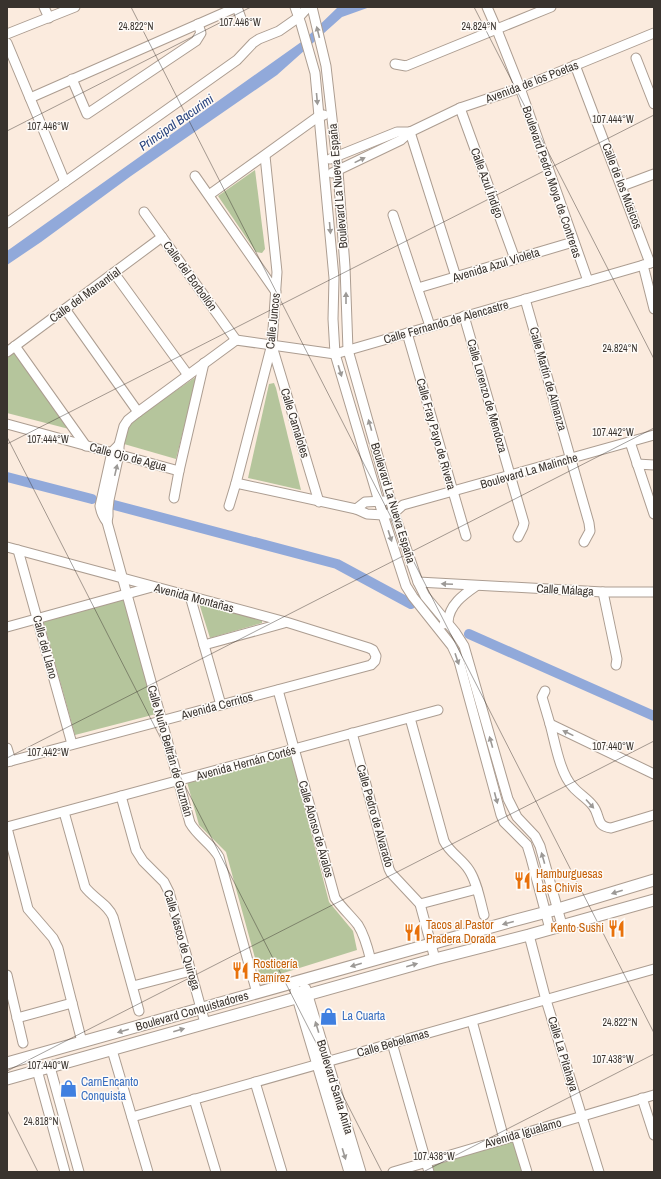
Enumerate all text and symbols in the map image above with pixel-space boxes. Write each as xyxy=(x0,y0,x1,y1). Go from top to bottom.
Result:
text: 107.446°W xyxy=(219,16,261,29)
text: 24.822°N xyxy=(119,20,154,33)
text: 24.824°N xyxy=(462,20,497,33)
one-way arrow xyxy=(314,25,320,38)
street label: Avenida de los Poetas xyxy=(482,57,581,107)
water label: Principal Bacurimi xyxy=(135,90,217,155)
one-way arrow xyxy=(314,93,321,105)
street label: Boulevard Pedro Moya de Contreras xyxy=(518,104,586,260)
text: 107.444°W xyxy=(592,113,634,126)
text: 107.446°W xyxy=(27,120,69,133)
street label: Boulevard La Nueva España xyxy=(325,122,351,249)
street label: Calle de los Músicos xyxy=(598,141,646,231)
street label: Calle Azul Índigo xyxy=(467,146,507,220)
one-way arrow xyxy=(355,157,366,163)
one-way arrow xyxy=(326,222,333,234)
street label: Calle del Borbollón xyxy=(159,238,221,314)
street label: Avenida Azul Violeta xyxy=(449,244,542,286)
street label: Calle del Manantial xyxy=(46,264,124,326)
one-way arrow xyxy=(343,291,349,304)
street label: Calle Juncos xyxy=(262,292,284,350)
street label: Calle Fernando de Alencastre xyxy=(382,297,510,347)
street label: Calle Martín de Almanza xyxy=(526,325,571,433)
street label: Calle Lorenzo de Mendoza xyxy=(463,337,511,455)
text: 24.824°N xyxy=(603,342,638,355)
one-way arrow xyxy=(337,365,343,377)
street label: Calle Fray Payo de Rivera xyxy=(412,376,460,492)
street label: Calle Camalotes xyxy=(277,386,313,460)
one-way arrow xyxy=(367,419,373,431)
text: 107.442°W xyxy=(592,426,634,439)
text: 107.444°W xyxy=(27,433,69,446)
street label: Calle Ojo de Agua xyxy=(88,439,169,475)
street label: Boulevard La Nueva España xyxy=(367,441,419,566)
street label: Boulevard La Malinche xyxy=(478,449,580,493)
one-way arrow xyxy=(113,464,119,476)
one-way arrow xyxy=(387,530,393,542)
street label: Avenida Montañas xyxy=(151,579,236,616)
one-way arrow xyxy=(440,581,453,587)
street label: Calle Málaga xyxy=(536,581,595,600)
street label: Calle del Llano xyxy=(29,613,61,681)
one-way arrow xyxy=(455,654,461,666)
street label: Calle Nuño Beltrán de Guzmán xyxy=(144,683,196,819)
street label: Avenida Cerritos xyxy=(178,689,255,724)
one-way arrow xyxy=(563,730,574,736)
one-way arrow xyxy=(488,735,494,748)
text: 107.440°W xyxy=(592,740,634,753)
street label: Avenida Hernán Cortés xyxy=(193,742,298,784)
text: 107.442°W xyxy=(27,746,69,759)
street label: Calle Pedro de Alvarado xyxy=(353,763,397,869)
street label: Calle Alonso de Ávalos xyxy=(295,779,337,879)
one-way arrow xyxy=(493,792,499,804)
one-way arrow xyxy=(586,799,595,809)
one-way arrow xyxy=(540,852,546,864)
place label: Hamburguesas Las Chivis xyxy=(536,866,603,896)
restaurant icon: Hamburguesas Las Chivis xyxy=(513,871,533,891)
street label: Calle Vasco de Quiroga xyxy=(160,888,204,993)
one-way arrow xyxy=(610,889,622,895)
place label: Tacos al Pastor Pradera Dorada xyxy=(426,917,497,947)
restaurant icon: Kento Sushi xyxy=(607,918,627,938)
one-way arrow xyxy=(502,920,514,926)
place label: Kento Sushi xyxy=(550,920,604,936)
restaurant icon: Tacos al Pastor Pradera Dorada xyxy=(403,922,423,942)
place label: Rosticería Ramírez xyxy=(253,956,298,986)
restaurant icon: Rosticería Ramírez xyxy=(230,961,250,981)
one-way arrow xyxy=(349,962,361,968)
one-way arrow xyxy=(407,962,419,968)
street label: Boulevard Conquistadores xyxy=(134,987,250,1035)
shop icon: La Cuarta xyxy=(319,1006,339,1026)
place label: La Cuarta xyxy=(342,1008,386,1024)
street label: Calle La Pitahaya xyxy=(544,1015,582,1094)
text: 24.822°N xyxy=(603,1016,638,1029)
one-way arrow xyxy=(314,1021,320,1033)
street label: Calle Bebelamas xyxy=(355,1025,431,1061)
one-way arrow xyxy=(173,1027,186,1033)
one-way arrow xyxy=(116,1028,128,1034)
street label: Boulevard Santa Anita xyxy=(313,1038,357,1137)
text: 107.438°W xyxy=(592,1053,634,1066)
text: 107.440°W xyxy=(27,1059,69,1072)
place label: CarnEncanto Conquista xyxy=(81,1074,138,1104)
shop icon: CarnEncanto Conquista xyxy=(58,1079,78,1099)
street label: Avenida Igualamo xyxy=(482,1114,563,1152)
text: 24.818°N xyxy=(24,1115,59,1128)
one-way arrow xyxy=(341,1148,347,1160)
text: 107.438°W xyxy=(413,1150,455,1163)

